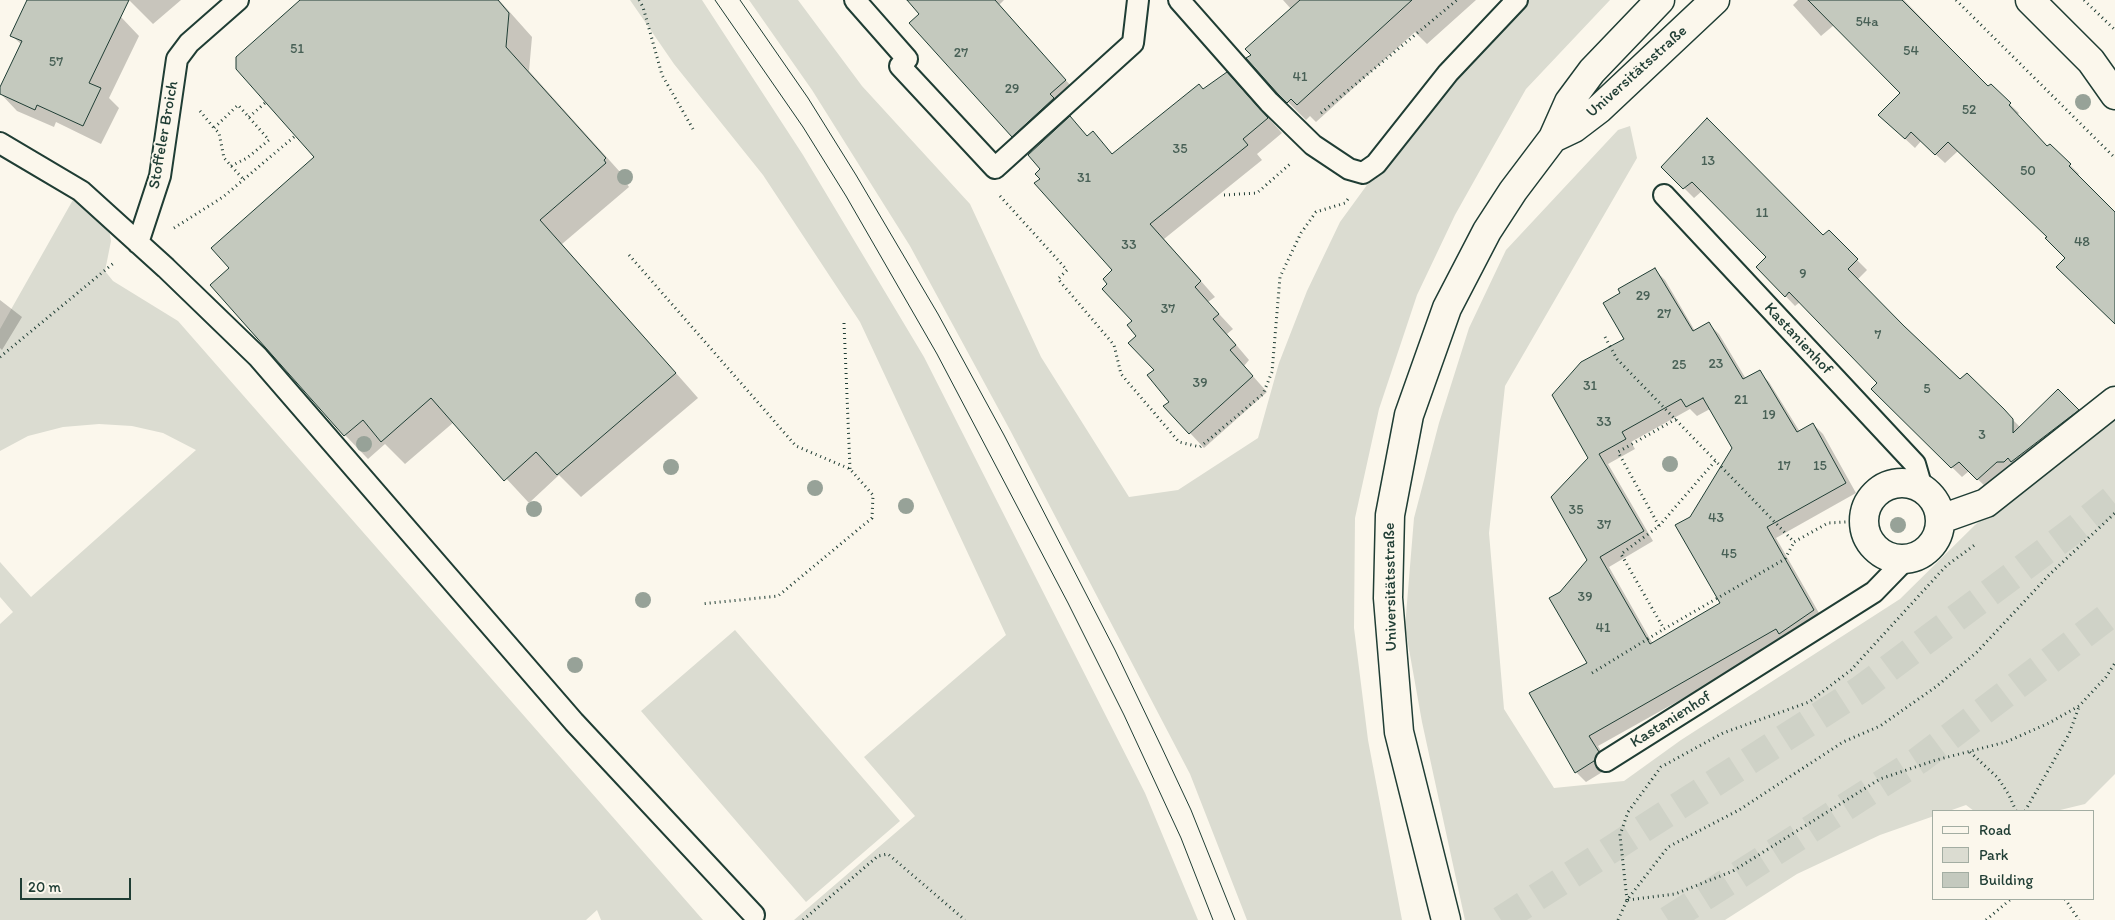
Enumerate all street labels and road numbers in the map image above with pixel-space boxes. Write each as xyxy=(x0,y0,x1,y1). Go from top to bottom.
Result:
street label: Universitätsstraße xyxy=(1583,22,1691,122)
street label: Stoffeler Broich xyxy=(145,79,183,191)
street label: Kastanienhof xyxy=(1760,299,1836,379)
street label: Universitätsstraße xyxy=(1380,522,1402,652)
street label: Kastanienhof xyxy=(1627,688,1715,752)

